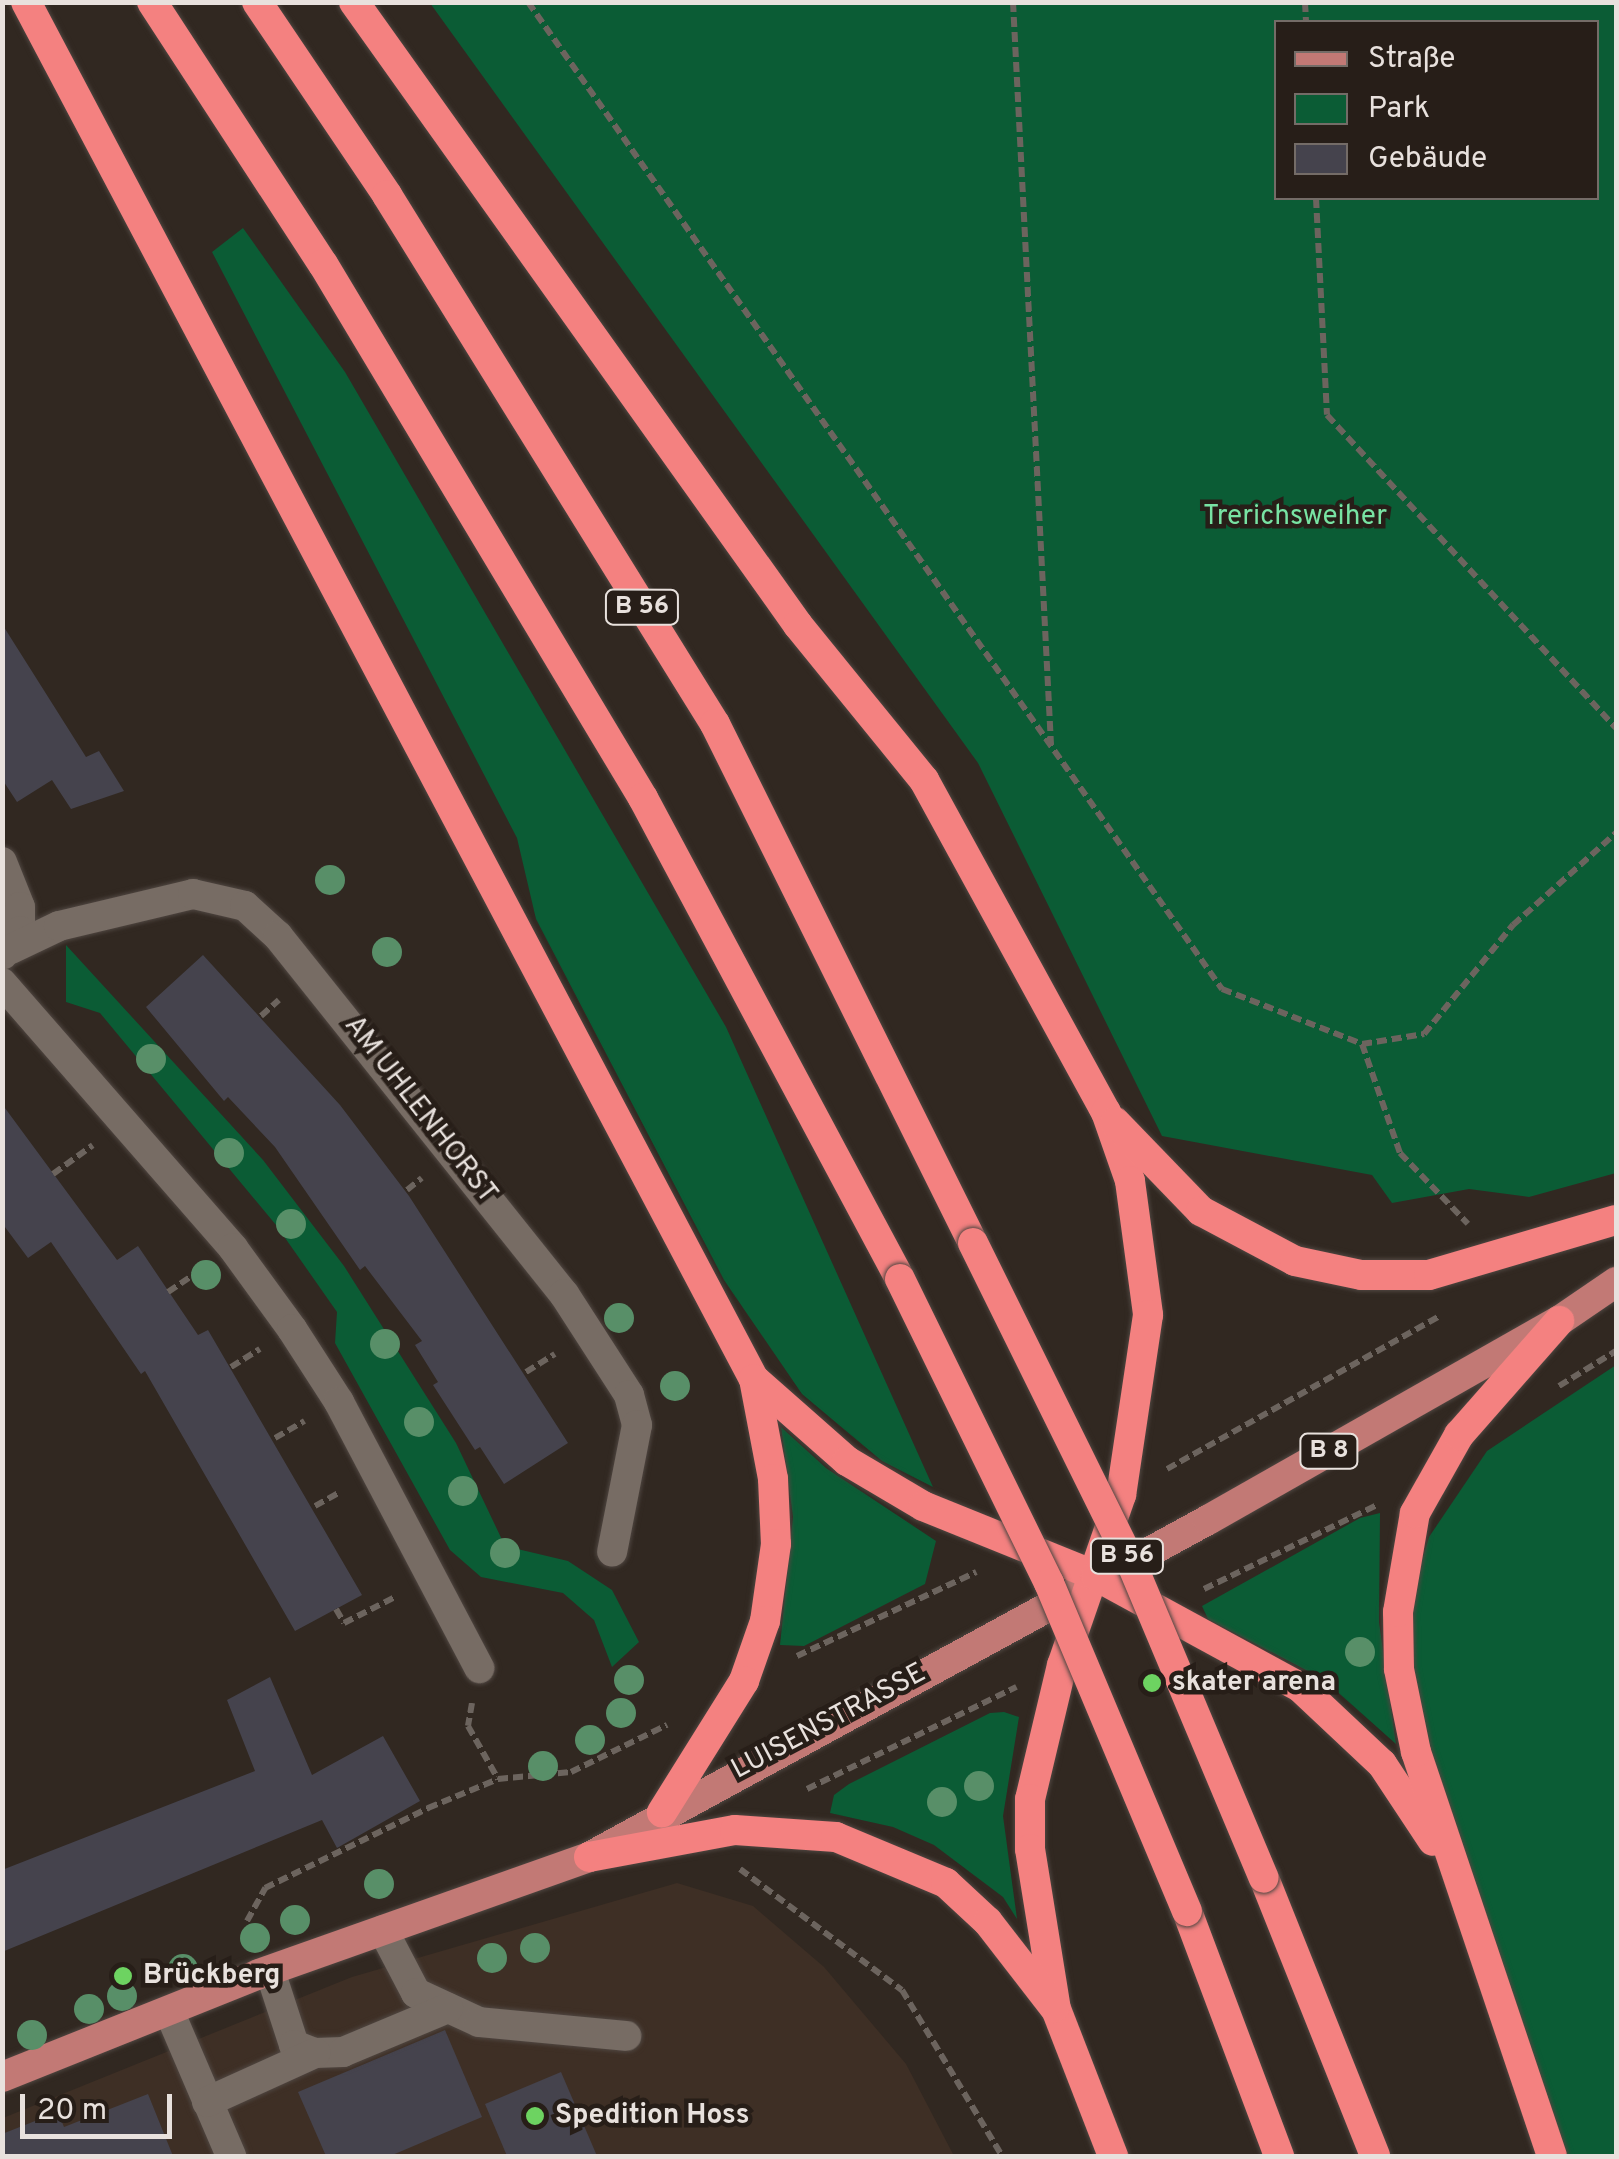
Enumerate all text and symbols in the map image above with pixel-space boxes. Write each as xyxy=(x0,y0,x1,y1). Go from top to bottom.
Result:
legend xyxy=(1274,20,1599,200)
text: Straße xyxy=(1368,41,1455,78)
text: Park xyxy=(1368,91,1430,128)
text: Gebäude xyxy=(1368,141,1487,178)
park label: Trerichsweiher xyxy=(1203,500,1387,534)
road number: B 56 xyxy=(604,587,680,627)
street label: AM UHLENHORST xyxy=(336,1010,504,1210)
road number: B 8 xyxy=(1299,1431,1359,1471)
road number: B 56 xyxy=(1090,1536,1164,1576)
street label: LUISENSTRASSE xyxy=(726,1657,932,1787)
place label: skater arena xyxy=(1172,1666,1336,1700)
marker: skater arena xyxy=(1141,1672,1163,1694)
place label: Brückberg xyxy=(143,1959,280,1993)
marker: Brückberg xyxy=(112,1965,134,1987)
scale bar xyxy=(25,2074,178,2136)
text: 20 m xyxy=(37,2093,107,2130)
place label: Spedition Hoss xyxy=(555,2099,750,2133)
marker: Spedition Hoss xyxy=(524,2105,546,2127)

